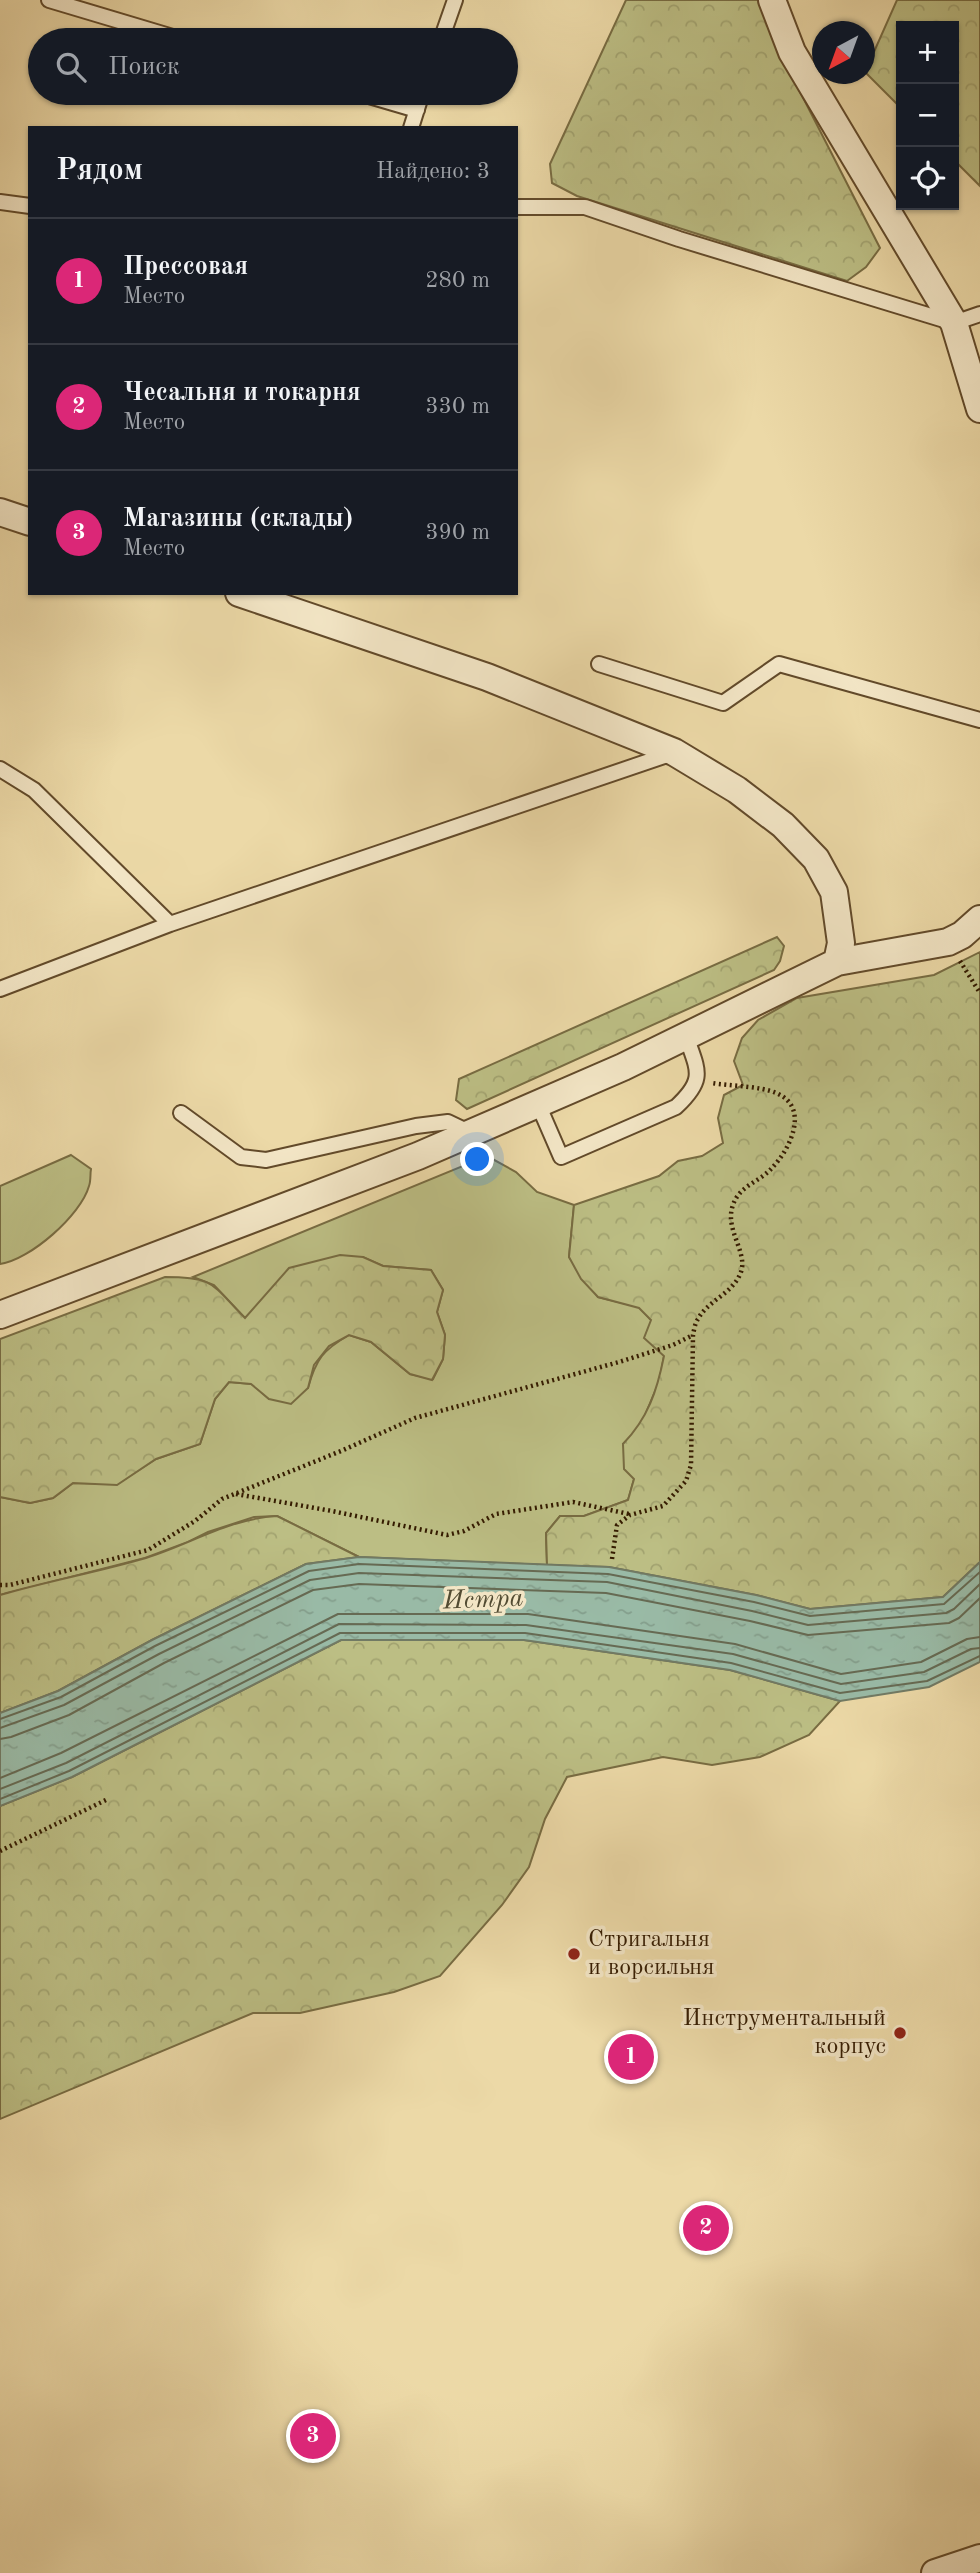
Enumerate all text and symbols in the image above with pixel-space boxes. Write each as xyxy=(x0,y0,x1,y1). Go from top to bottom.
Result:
north arrow xyxy=(812,21,875,84)
map controls xyxy=(896,21,959,210)
button: + xyxy=(896,21,959,84)
search box xyxy=(28,28,518,105)
icon: search xyxy=(52,48,90,86)
text: Поиск xyxy=(108,54,180,80)
button: − xyxy=(896,84,959,147)
button: locate xyxy=(896,147,959,210)
text: Рядом xyxy=(56,156,143,186)
text: Найдено: 3 xyxy=(376,160,490,183)
text: Прессовая xyxy=(123,254,248,280)
text: 1 xyxy=(72,269,86,292)
text: 280 m xyxy=(425,269,490,292)
text: Место xyxy=(123,285,185,308)
text: Чесальня и токарня xyxy=(123,380,361,406)
text: 2 xyxy=(72,395,86,418)
text: 330 m xyxy=(425,395,490,418)
text: Место xyxy=(123,411,185,434)
text: Магазины (склады) xyxy=(123,506,353,532)
text: 3 xyxy=(72,521,86,544)
text: 390 m xyxy=(425,521,490,544)
text: Место xyxy=(123,537,185,560)
your location xyxy=(460,1142,494,1176)
water label: Истра xyxy=(441,1586,524,1614)
place label: Стригальня и ворсильня xyxy=(588,1928,715,1980)
marker: Стригальня и ворсильня xyxy=(566,1946,582,1962)
place label: Инструментальный корпус xyxy=(683,2007,886,2059)
marker: Инструментальный корпус xyxy=(892,2025,908,2041)
pin: 1 xyxy=(608,2031,654,2083)
pin: 2 xyxy=(683,2202,729,2254)
pin: 3 xyxy=(290,2410,336,2462)

